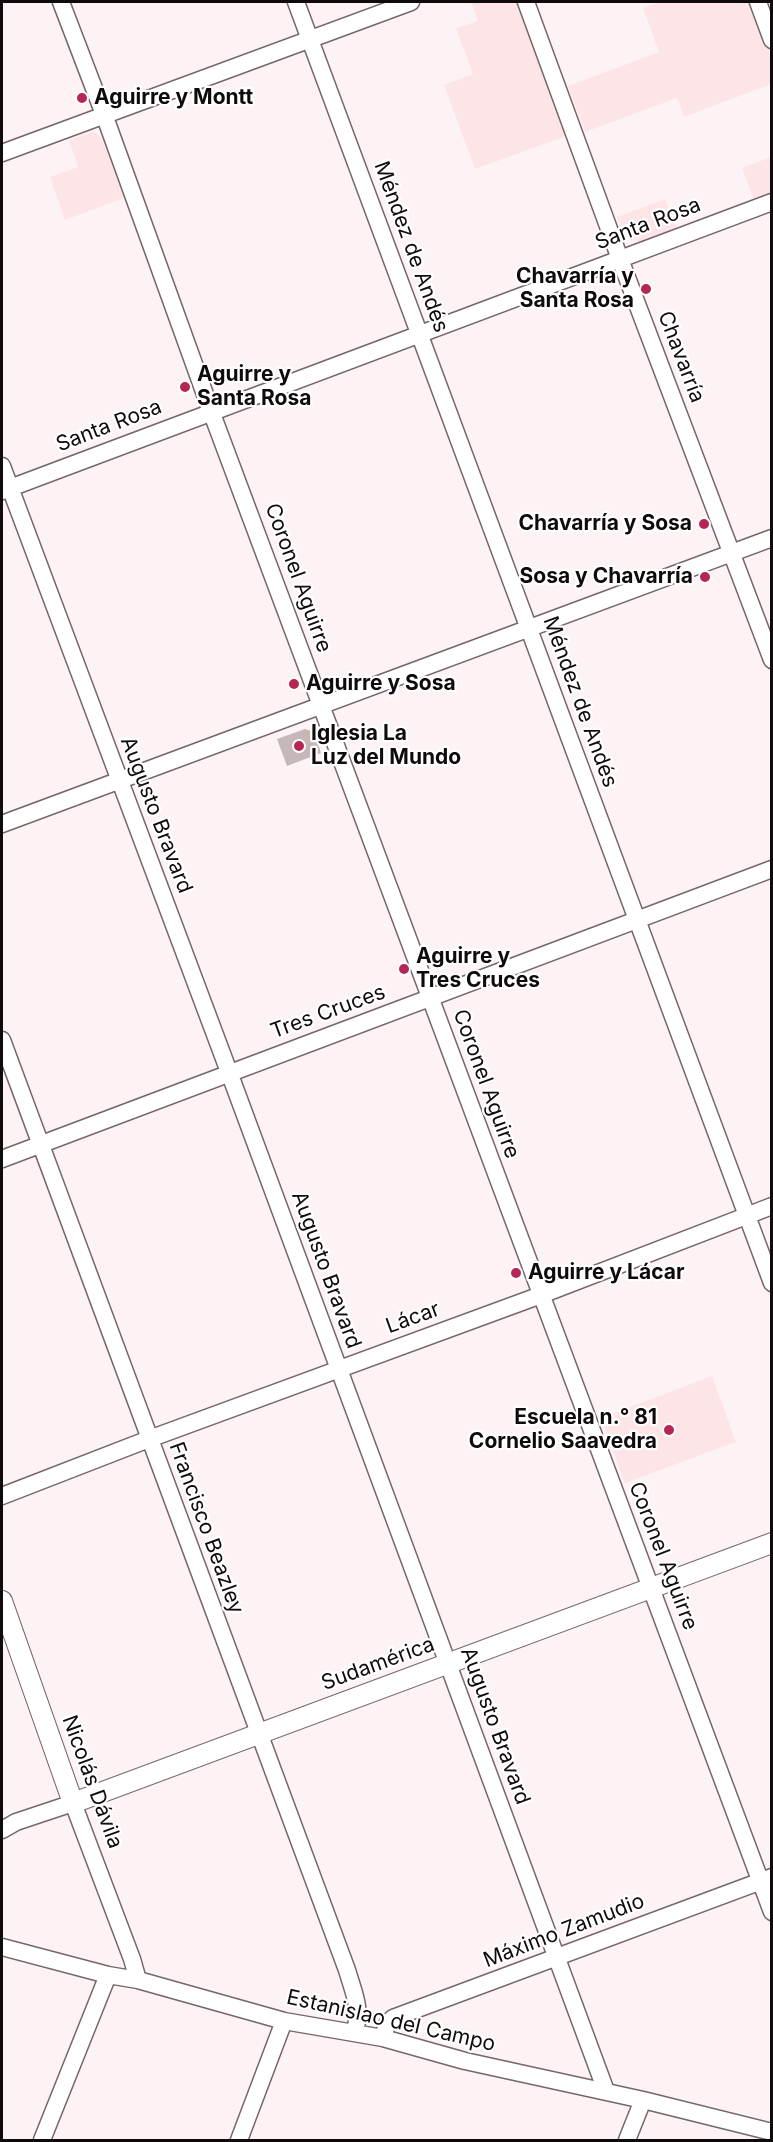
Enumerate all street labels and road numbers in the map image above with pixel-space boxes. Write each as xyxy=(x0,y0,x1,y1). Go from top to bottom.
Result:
street label: Méndez de Andés xyxy=(368,158,454,336)
street label: Santa Rosa xyxy=(592,192,704,256)
street label: Chavarría xyxy=(652,308,710,406)
street label: Santa Rosa xyxy=(53,394,165,458)
street label: Coronel Aguirre xyxy=(259,500,337,656)
street label: Méndez de Andés xyxy=(537,613,623,791)
street label: Augusto Bravard xyxy=(115,733,197,897)
street label: Tres Cruces xyxy=(267,980,389,1044)
street label: Coronel Aguirre xyxy=(447,1006,525,1162)
street label: Augusto Bravard xyxy=(286,1188,366,1352)
street label: Lácar xyxy=(383,1297,443,1339)
street label: Francisco Beazley xyxy=(163,1439,249,1617)
street label: Coronel Aguirre xyxy=(623,1478,703,1634)
street label: Sudamérica xyxy=(318,1632,438,1696)
street label: Augusto Bravard xyxy=(455,1644,535,1808)
street label: Nicolás Dávila xyxy=(56,1712,128,1852)
street label: Máximo Zamudio xyxy=(480,1889,648,1973)
street label: Estanislao del Campo xyxy=(284,1985,498,2057)

